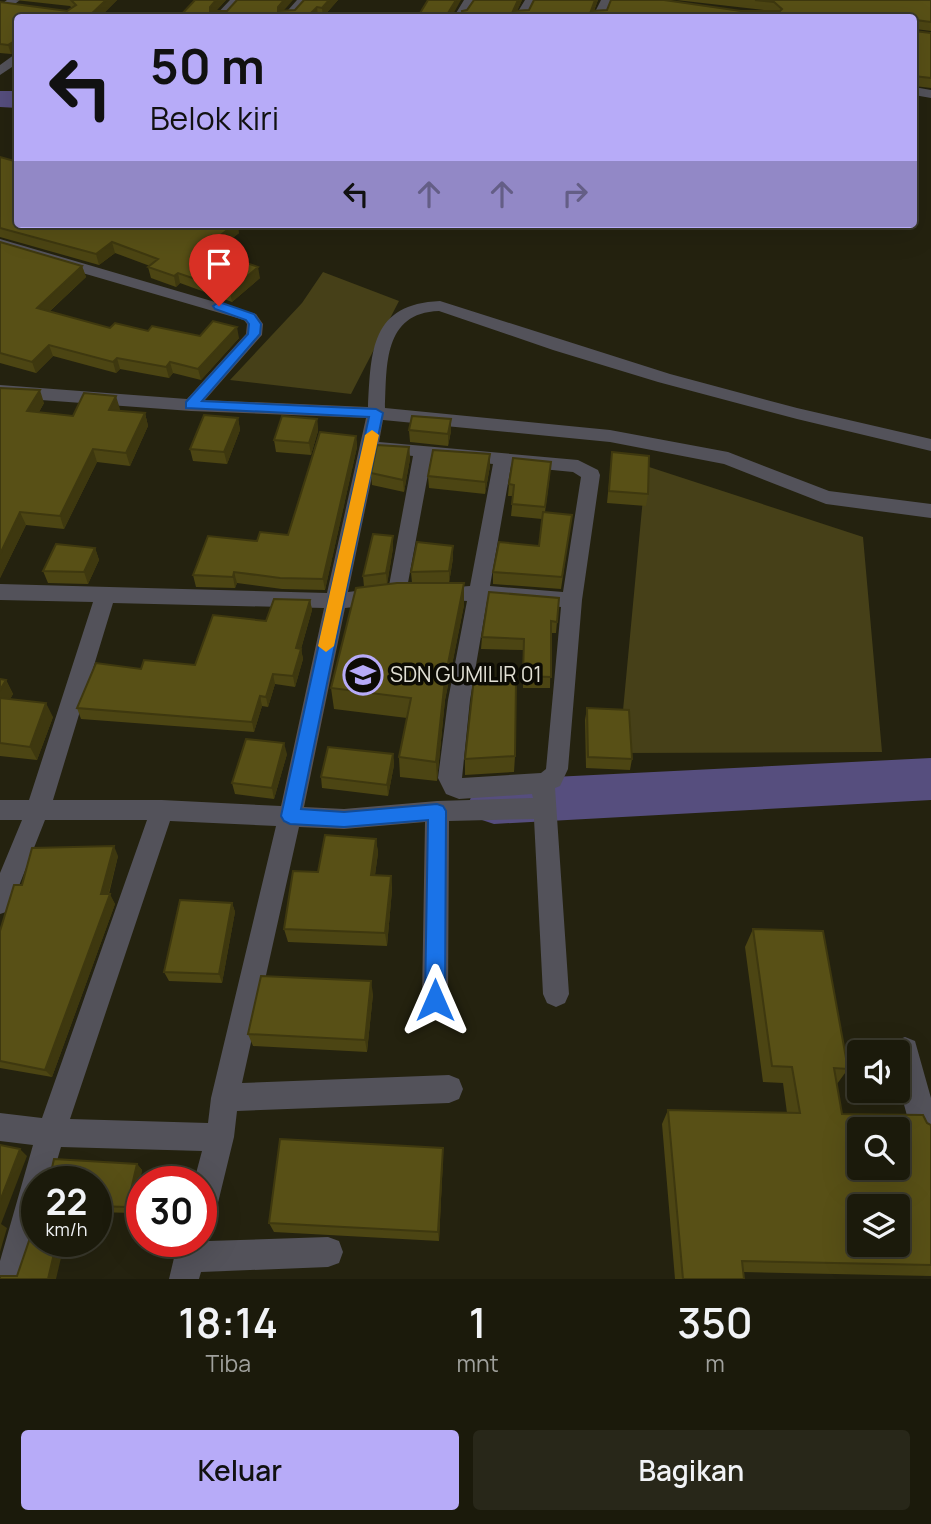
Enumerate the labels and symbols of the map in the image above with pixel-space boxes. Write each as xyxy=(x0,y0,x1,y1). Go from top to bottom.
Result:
pin xyxy=(189,234,249,306)
school or university icon: SDN GUMILIR 01 xyxy=(342,654,384,696)
place label: SDN GUMILIR 01 xyxy=(390,660,542,688)
position arrow xyxy=(398,963,472,1037)
speed limit sign: 30 xyxy=(126,1166,217,1257)

